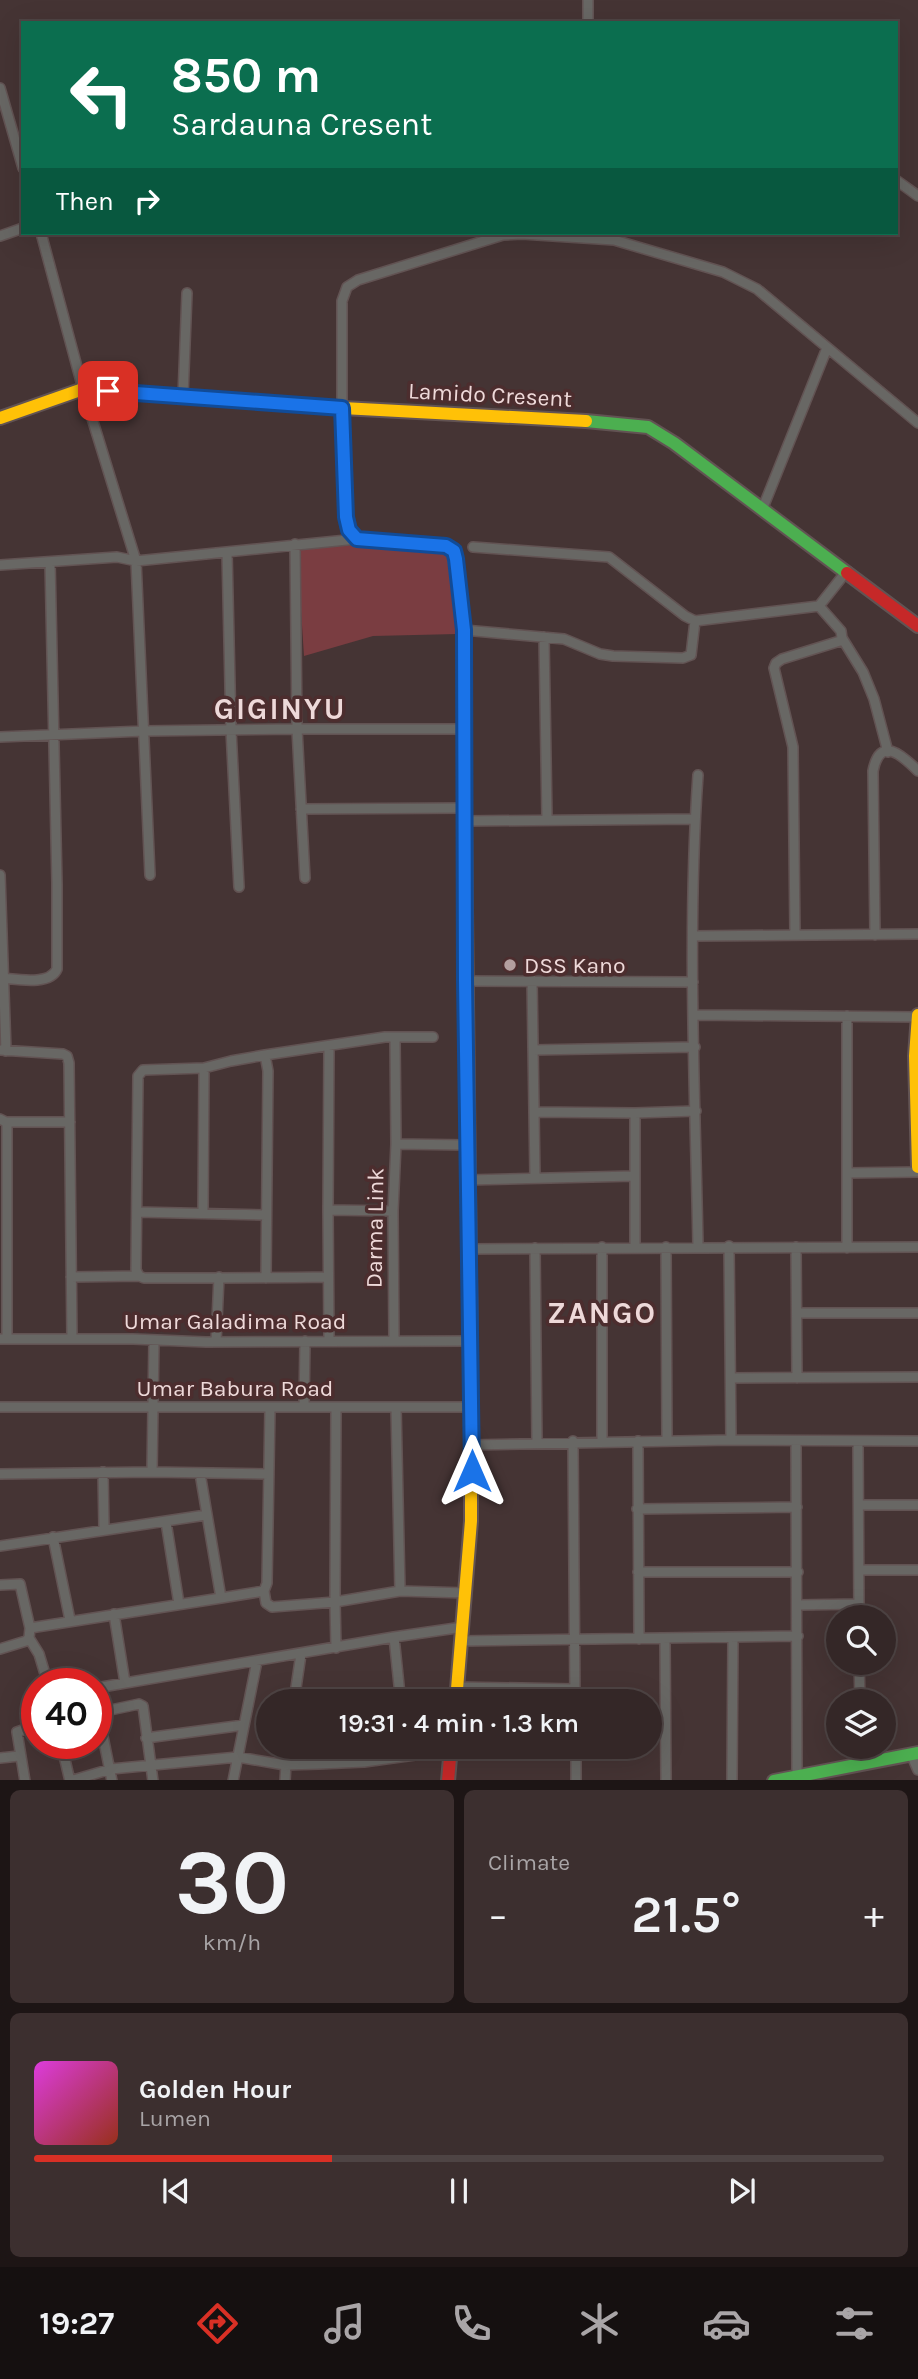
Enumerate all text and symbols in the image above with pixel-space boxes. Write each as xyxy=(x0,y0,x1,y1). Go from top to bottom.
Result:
text: 850 m xyxy=(171,47,321,104)
icon: left xyxy=(56,49,147,140)
text: Sardauna Cresent xyxy=(171,106,432,143)
icon: right xyxy=(128,182,166,220)
text: Then xyxy=(56,186,114,217)
pin xyxy=(78,361,138,421)
icon: arrive xyxy=(89,372,127,410)
street label: Lamido Cresent xyxy=(407,377,573,413)
district label: GIGINYU xyxy=(214,691,346,727)
place label: DSS Kano xyxy=(524,952,626,979)
marker: DSS Kano xyxy=(502,957,518,973)
street label: Darma Link xyxy=(360,1168,390,1288)
district label: ZANGO xyxy=(547,1295,657,1331)
street label: Umar Galadima Road xyxy=(124,1308,346,1335)
street label: Umar Babura Road xyxy=(137,1375,333,1402)
position arrow xyxy=(435,1434,509,1508)
map controls xyxy=(826,1605,896,1759)
button: search xyxy=(826,1605,896,1675)
speed limit sign: 40 xyxy=(21,1668,112,1759)
button: layers xyxy=(826,1689,896,1759)
text: 19:31 · 4 min · 1.3 km xyxy=(339,1708,579,1739)
text: 30 xyxy=(175,1830,289,1936)
text: Climate xyxy=(488,1849,570,1876)
text: 21.5° xyxy=(631,1884,741,1945)
text: − xyxy=(488,1893,508,1938)
text: + xyxy=(864,1893,884,1938)
text: km/h xyxy=(203,1929,261,1956)
text: Golden Hour xyxy=(139,2074,291,2105)
text: Lumen xyxy=(139,2105,211,2132)
icon: previous xyxy=(157,2172,195,2210)
icon: pause xyxy=(440,2172,478,2210)
icon: next xyxy=(723,2172,761,2210)
icon: directions xyxy=(193,2299,242,2348)
icon: music xyxy=(320,2299,369,2348)
icon: phone xyxy=(447,2299,496,2348)
icon: climate xyxy=(575,2299,624,2348)
icon: car xyxy=(702,2299,751,2348)
icon: filters xyxy=(830,2299,879,2348)
text: 19:27 xyxy=(39,2305,114,2342)

